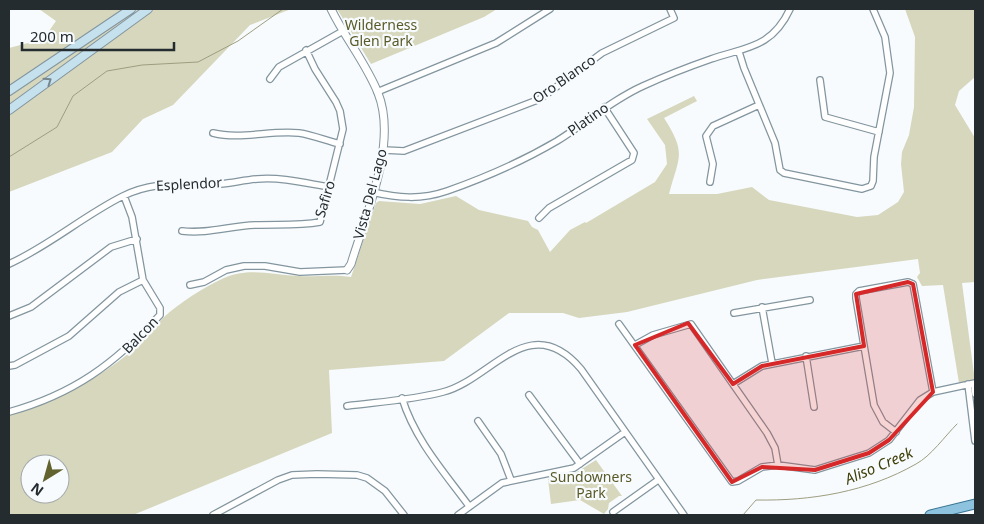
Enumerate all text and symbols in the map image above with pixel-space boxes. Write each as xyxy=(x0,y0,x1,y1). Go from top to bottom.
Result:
park label: Wilderness Glen Park xyxy=(345,15,418,50)
scale bar xyxy=(22,20,175,52)
text: 200 m xyxy=(30,26,74,46)
street label: Oro Blanco xyxy=(528,50,599,107)
one-way arrow xyxy=(42,78,52,87)
street label: Platino xyxy=(564,98,612,139)
street label: Vista Del Lago xyxy=(348,147,391,241)
street label: Esplendor xyxy=(155,172,223,195)
street label: Safiro xyxy=(310,178,339,220)
street label: Balcon xyxy=(117,312,162,357)
water label: Aliso Creek xyxy=(841,442,916,489)
north arrow xyxy=(20,454,70,504)
park label: Sundowners Park xyxy=(550,467,632,502)
text: N xyxy=(27,479,47,501)

